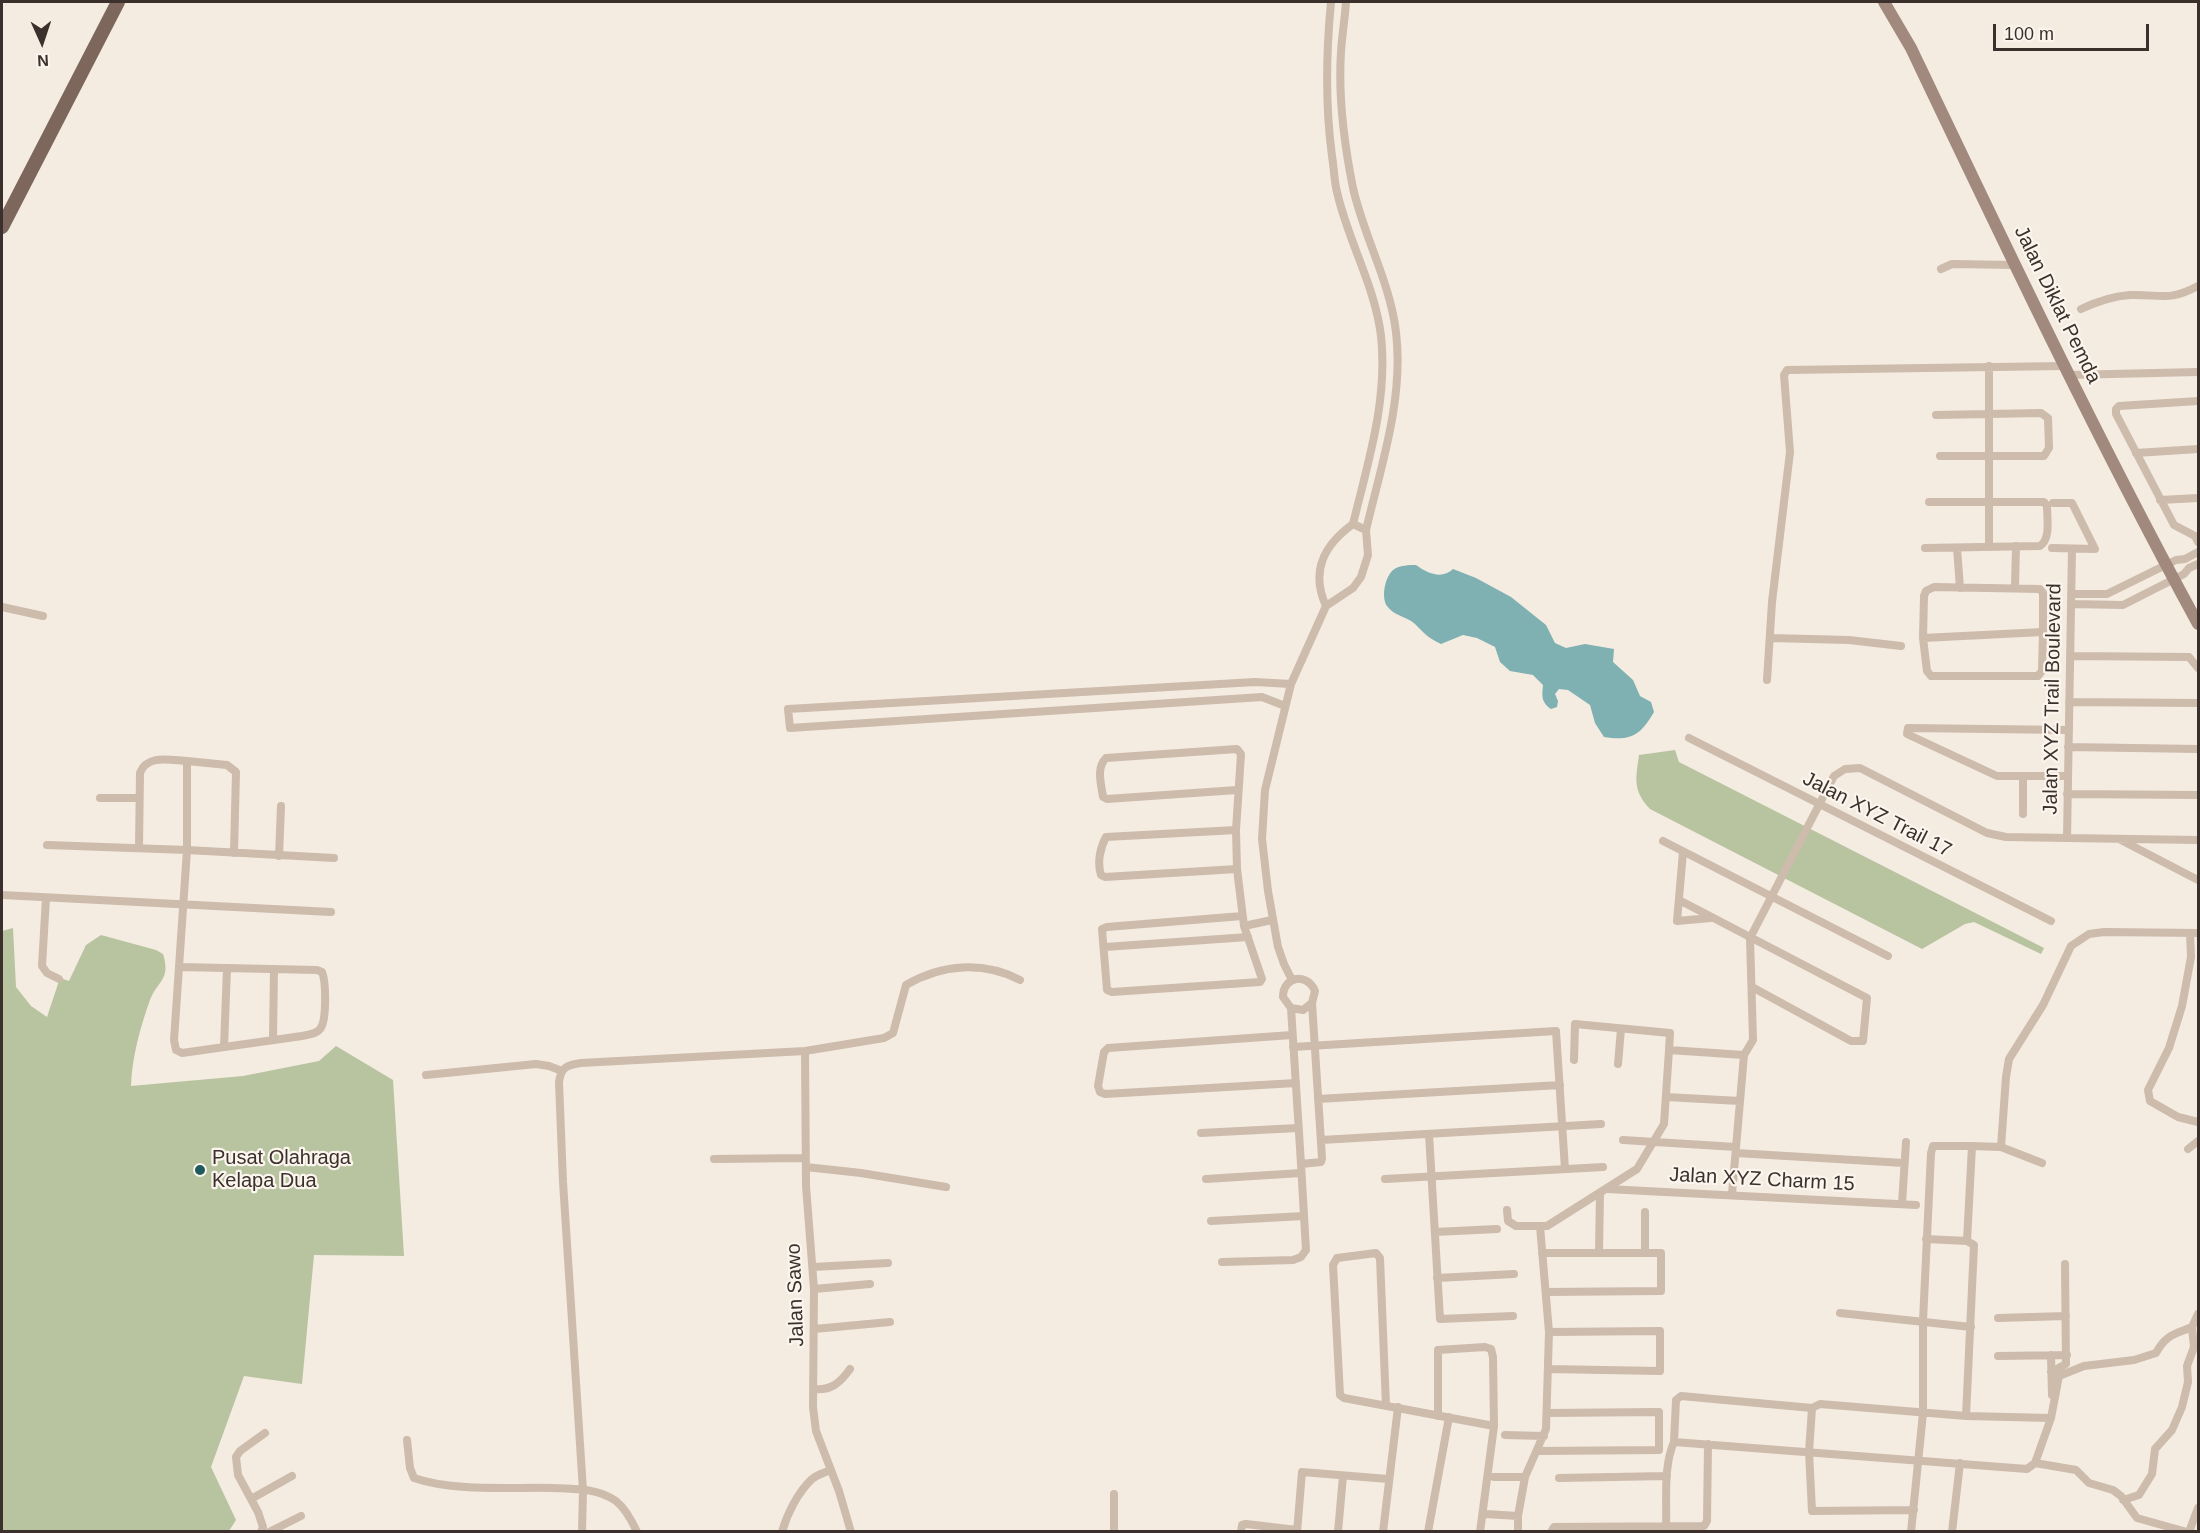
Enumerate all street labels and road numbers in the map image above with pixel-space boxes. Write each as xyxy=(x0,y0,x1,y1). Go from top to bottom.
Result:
street label: Jalan Diklat Pemda xyxy=(2008,222,2106,388)
street label: Jalan XYZ Trail Boulevard xyxy=(2039,583,2067,815)
street label: Jalan XYZ Trail 17 xyxy=(1799,767,1955,863)
street label: Jalan XYZ Charm 15 xyxy=(1669,1163,1855,1197)
street label: Jalan Sawo xyxy=(782,1243,810,1347)

